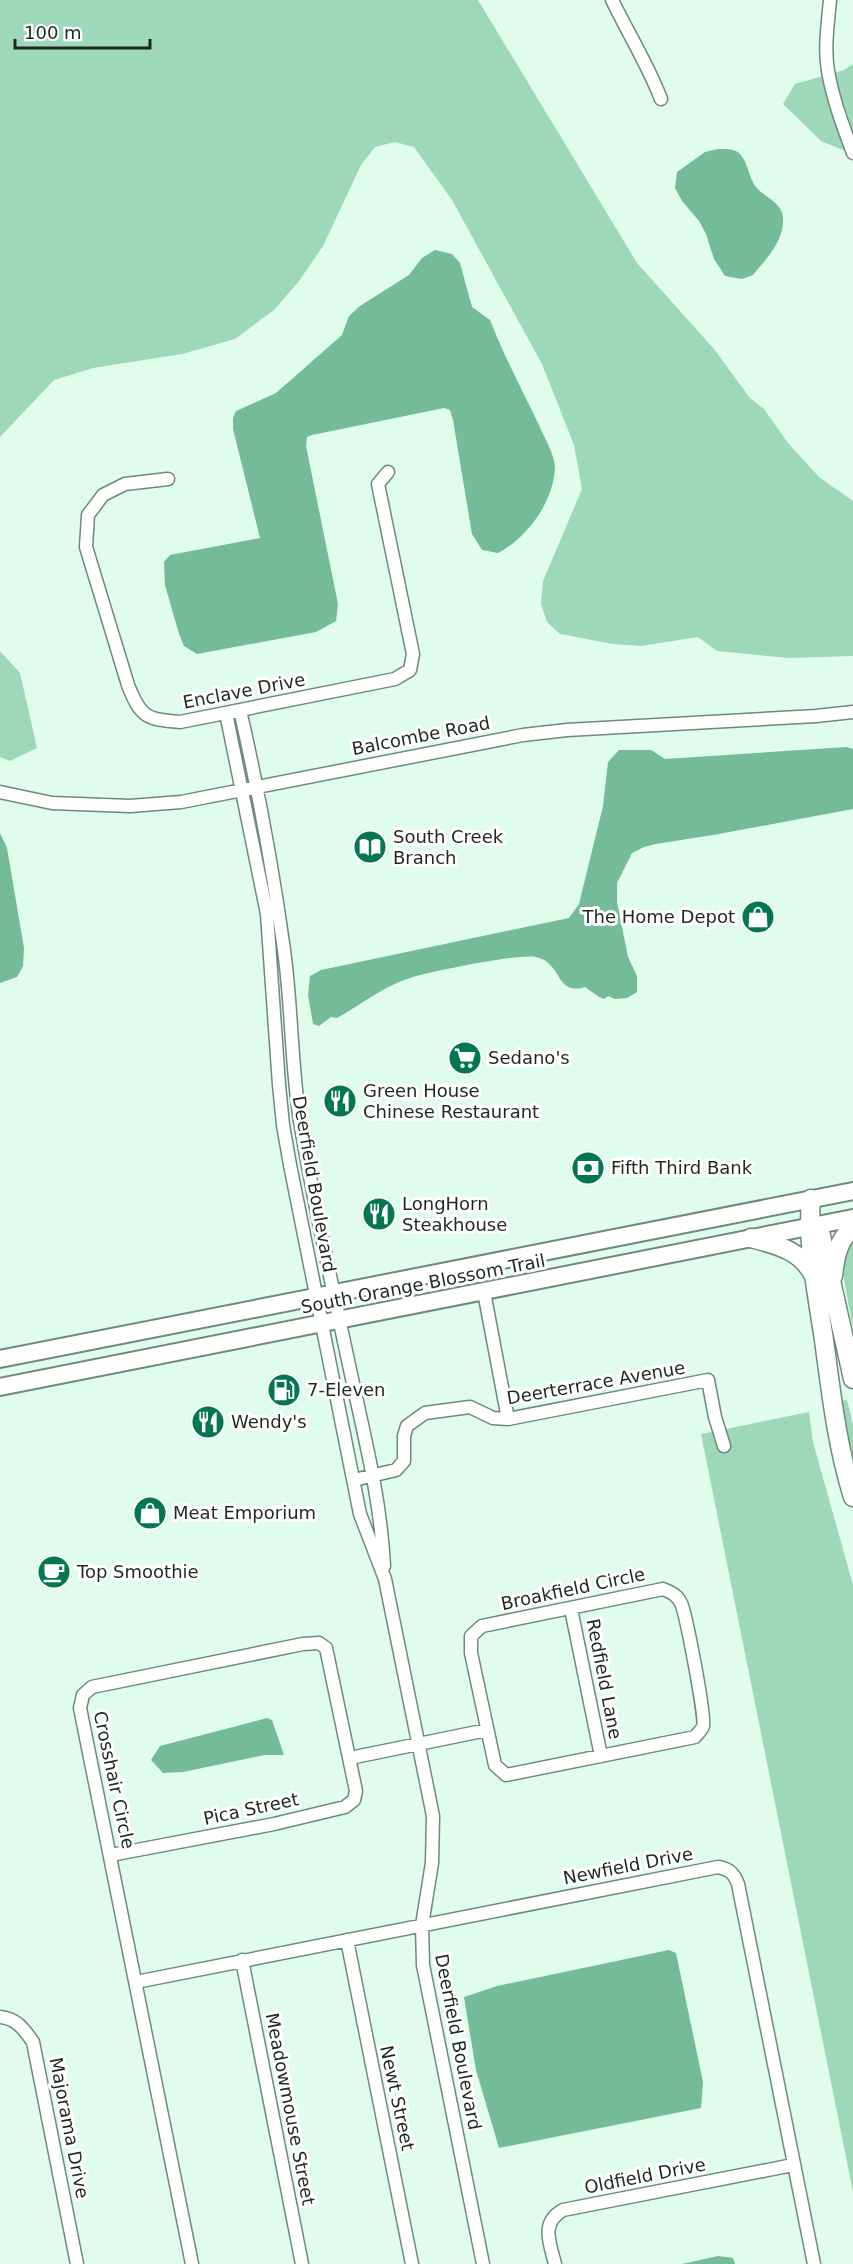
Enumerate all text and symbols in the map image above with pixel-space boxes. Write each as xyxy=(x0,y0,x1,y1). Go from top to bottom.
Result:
scale bar xyxy=(15,12,150,50)
text: 100 m xyxy=(24,22,82,43)
street label: Enclave Drive xyxy=(181,668,307,713)
street label: Balcombe Road xyxy=(350,712,492,759)
place label: South Creek Branch xyxy=(393,826,504,868)
library icon: South Creek Branch xyxy=(352,829,388,865)
shop icon: The Home Depot xyxy=(740,899,776,935)
place label: The Home Depot xyxy=(581,906,735,927)
supermarket icon: Sedano's xyxy=(447,1040,483,1076)
place label: Sedano's xyxy=(488,1047,570,1068)
place label: Green House Chinese Restaurant xyxy=(363,1080,539,1122)
restaurant icon: Green House Chinese Restaurant xyxy=(322,1083,358,1119)
street label: Deerfield Boulevard xyxy=(289,1094,340,1274)
bank icon: Fifth Third Bank xyxy=(570,1150,606,1186)
place label: Fifth Third Bank xyxy=(611,1157,753,1178)
place label: LongHorn Steakhouse xyxy=(402,1193,507,1235)
restaurant icon: LongHorn Steakhouse xyxy=(361,1196,397,1232)
street label: South Orange Blossom Trail xyxy=(299,1250,547,1318)
street label: Deerterrace Avenue xyxy=(505,1356,687,1409)
fuel station icon: 7-Eleven xyxy=(266,1372,302,1408)
place label: 7-Eleven xyxy=(307,1379,386,1400)
restaurant icon: Wendy's xyxy=(190,1404,226,1440)
place label: Wendy's xyxy=(231,1411,307,1432)
shop icon: Meat Emporium xyxy=(132,1495,168,1531)
place label: Meat Emporium xyxy=(173,1502,316,1523)
cafe icon: Top Smoothie xyxy=(36,1554,72,1590)
place label: Top Smoothie xyxy=(76,1561,199,1582)
street label: Broakfield Circle xyxy=(499,1563,647,1614)
street label: Redfield Lane xyxy=(583,1617,626,1741)
street label: Crosshair Circle xyxy=(90,1709,139,1851)
street label: Pica Street xyxy=(201,1788,300,1829)
street label: Newfield Drive xyxy=(561,1843,695,1888)
street label: Deerfield Boulevard xyxy=(431,1952,486,2132)
street label: Meadowmouse Street xyxy=(262,2011,319,2207)
street label: Newt Street xyxy=(376,2044,419,2152)
street label: Majorama Drive xyxy=(46,2056,93,2200)
street label: Oldfield Drive xyxy=(582,2153,707,2198)

